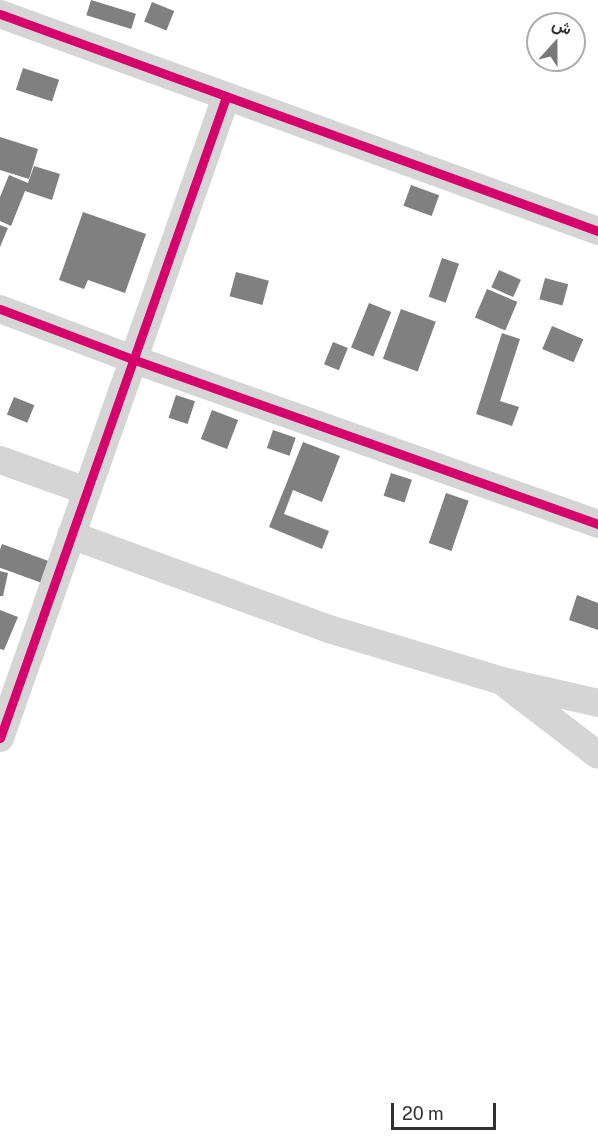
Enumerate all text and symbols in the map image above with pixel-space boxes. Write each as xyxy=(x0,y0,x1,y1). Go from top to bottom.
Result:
north arrow xyxy=(526,12,586,72)
text: ش xyxy=(550,14,574,39)
scale bar xyxy=(394,1091,499,1129)
text: 20 m xyxy=(402,1103,444,1124)

